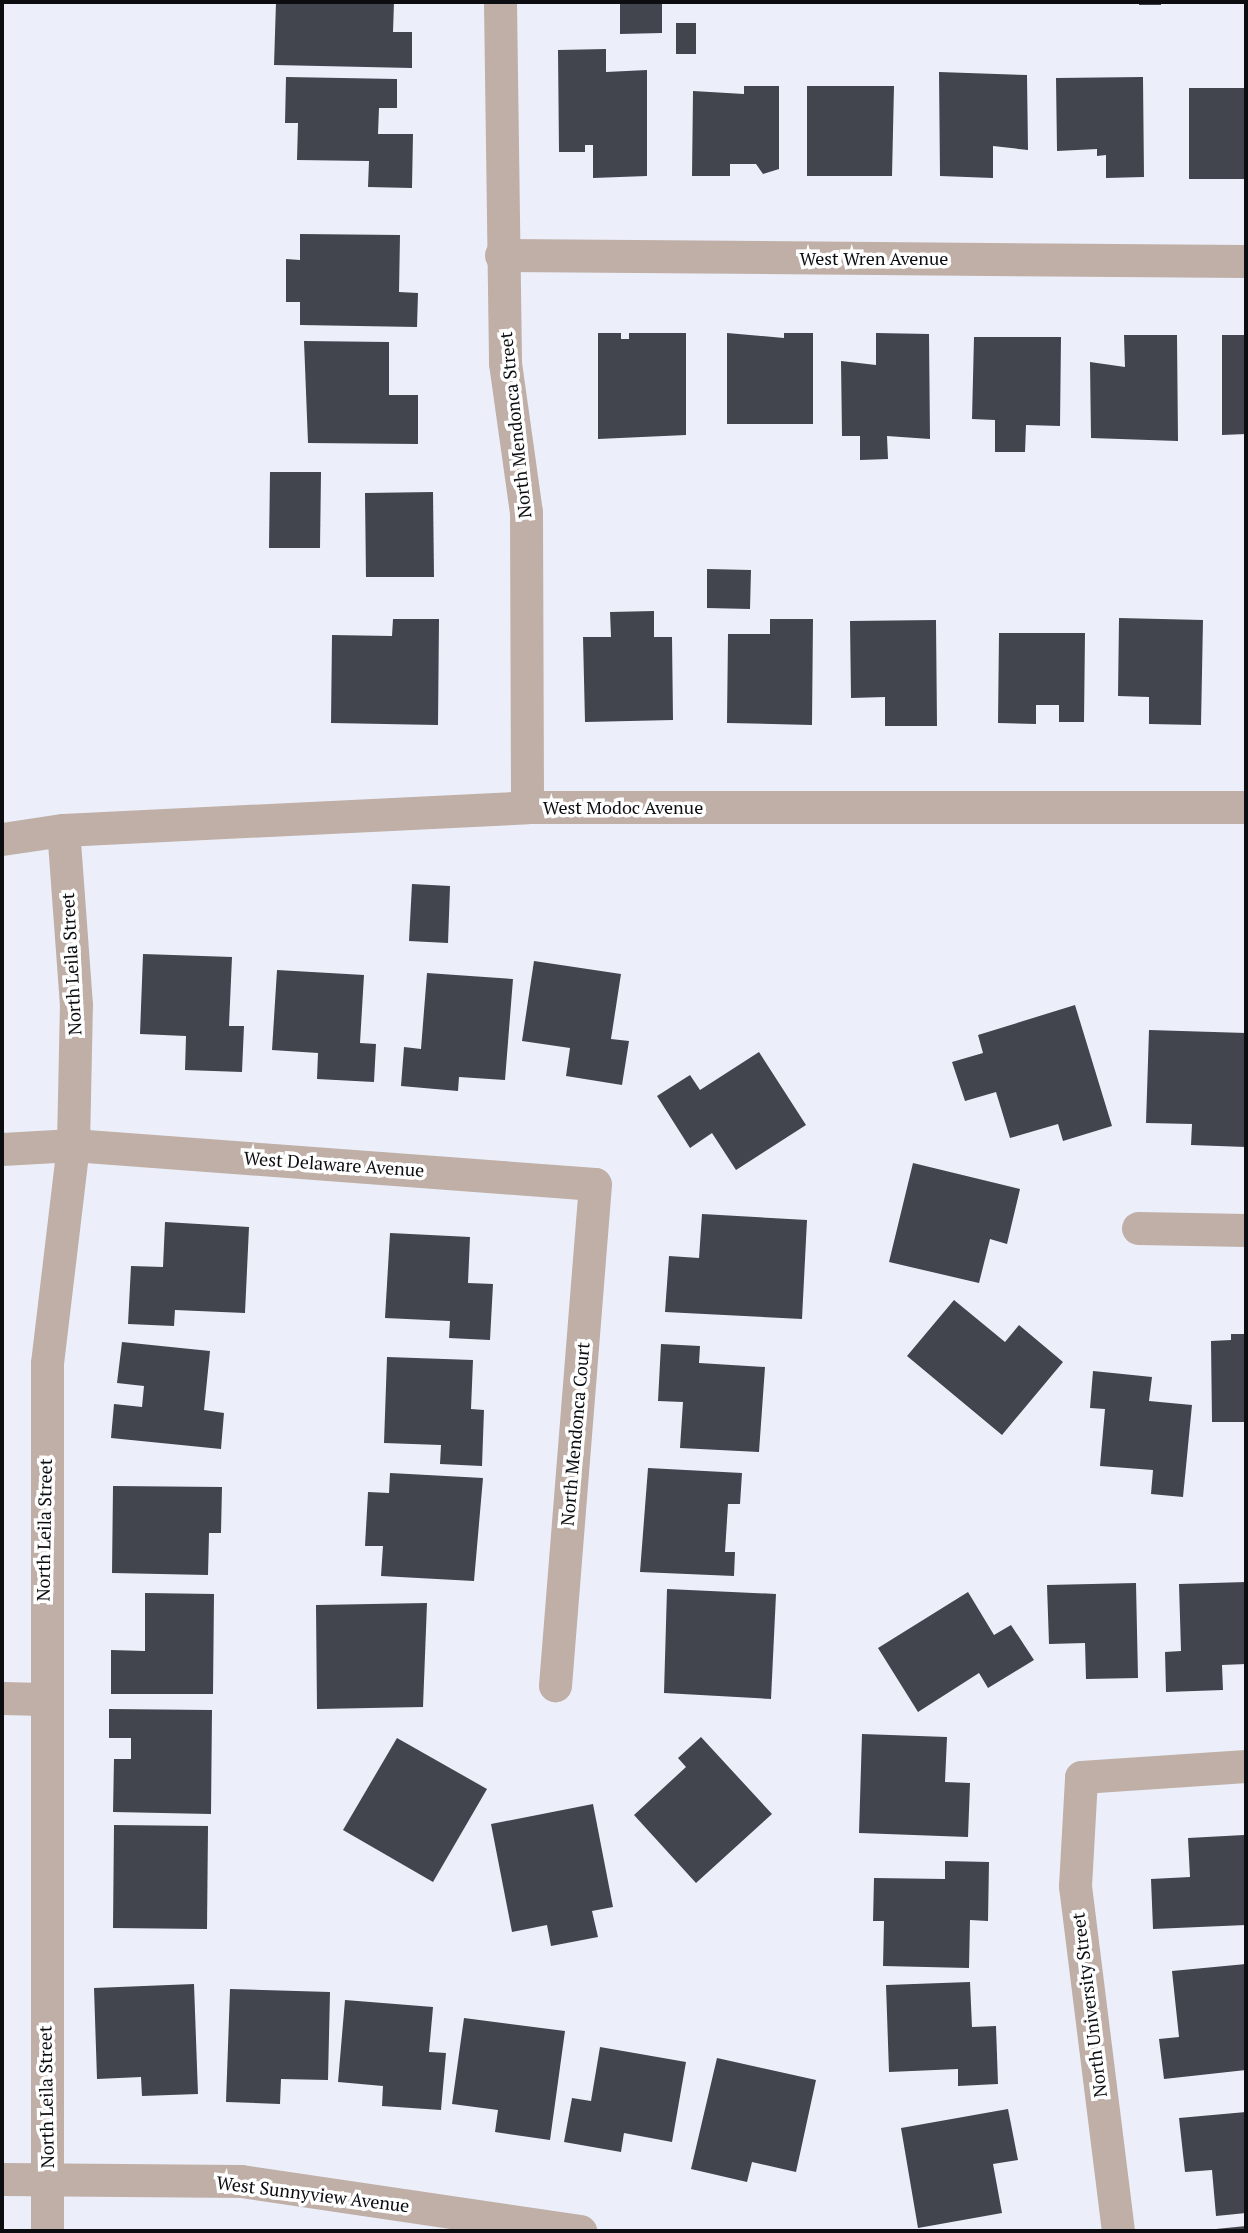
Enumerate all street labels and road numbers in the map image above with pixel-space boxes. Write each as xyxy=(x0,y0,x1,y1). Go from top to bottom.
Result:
street label: West Wren Avenue xyxy=(799,247,949,269)
street label: North Mendonca Street xyxy=(494,331,536,519)
street label: West Modoc Avenue xyxy=(543,796,703,818)
street label: North Leila Street xyxy=(56,892,86,1036)
street label: West Delaware Avenue xyxy=(243,1147,425,1181)
street label: North Mendonca Court xyxy=(556,1341,594,1527)
street label: North Leila Street xyxy=(32,1458,56,1602)
street label: North University Street xyxy=(1067,1911,1111,2099)
street label: North Leila Street xyxy=(34,2025,58,2169)
street label: West Sunnyview Avenue xyxy=(215,2171,411,2217)

